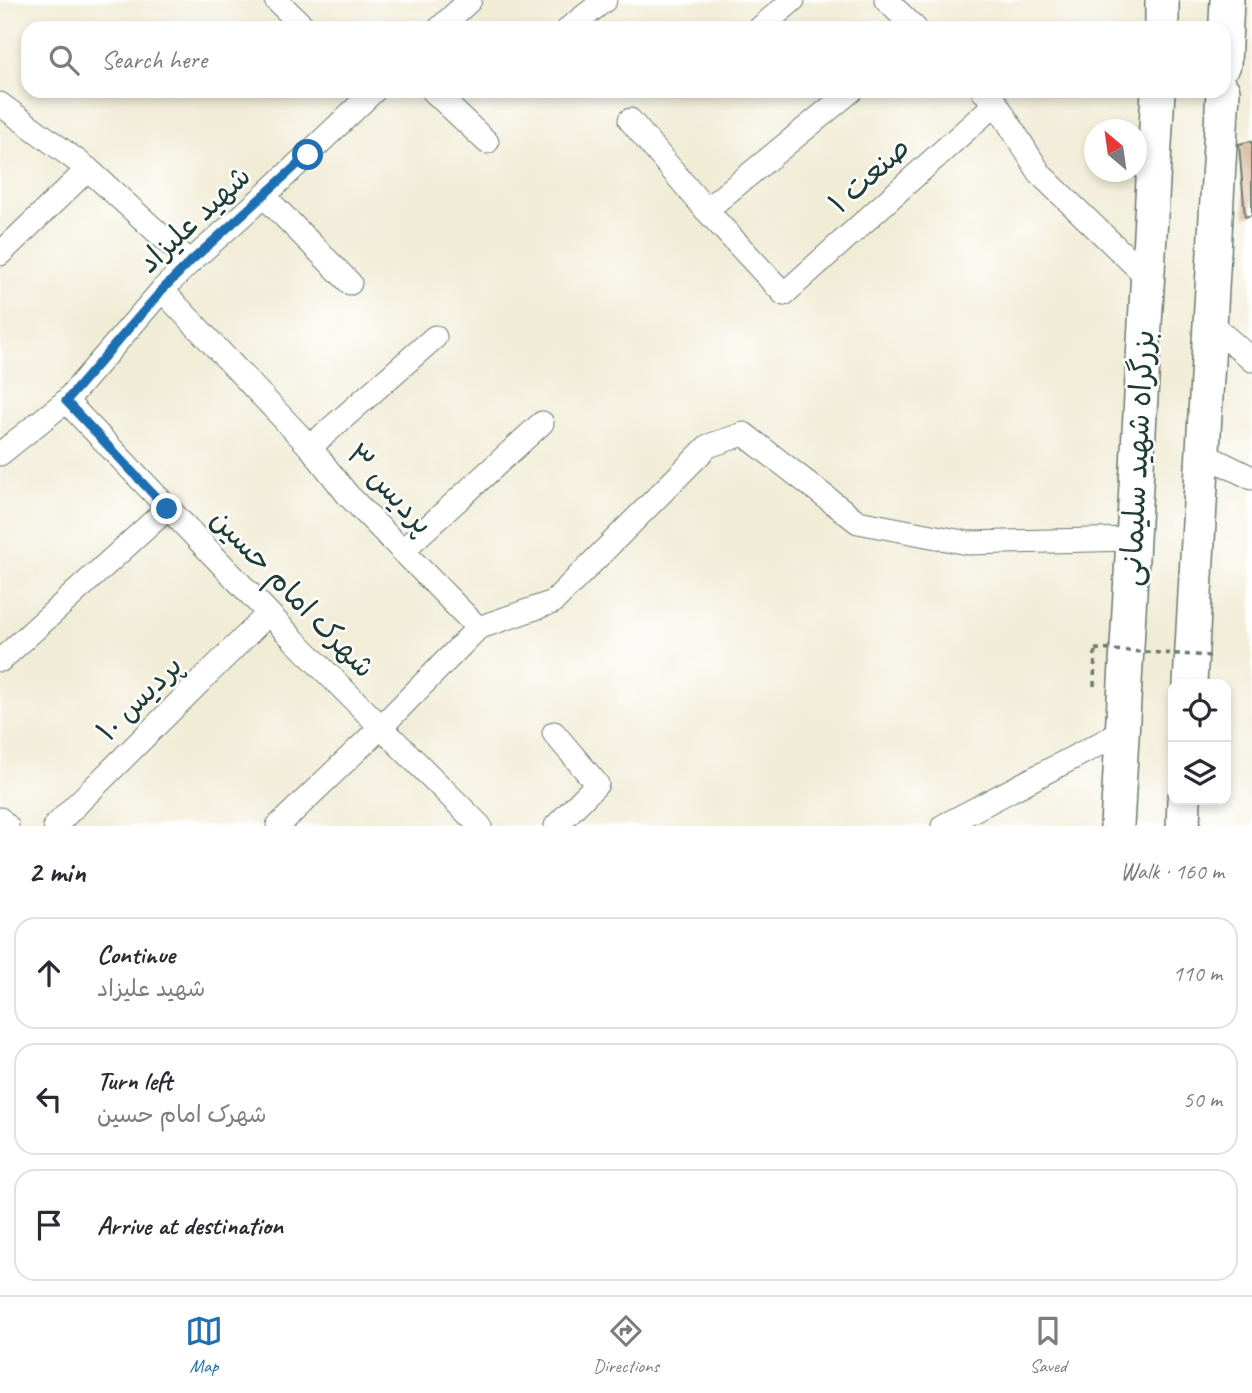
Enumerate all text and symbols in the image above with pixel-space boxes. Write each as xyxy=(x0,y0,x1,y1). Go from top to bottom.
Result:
search box xyxy=(21,21,1231,98)
icon: search xyxy=(45,41,83,79)
text: Search here xyxy=(101,43,207,76)
north arrow xyxy=(1084,119,1147,182)
street label: صنعت ۱ xyxy=(820,128,918,222)
route start xyxy=(292,139,323,170)
street label: شهید علیزاد xyxy=(129,157,259,281)
street label: بزرگراه شهید سلیمانی xyxy=(1111,329,1163,587)
street label: پردیس ۳ xyxy=(338,435,442,543)
route end xyxy=(151,493,182,524)
street label: شهرک امام حسین xyxy=(200,500,384,688)
street label: پردیس ۱۰ xyxy=(88,647,190,749)
map controls xyxy=(1168,679,1231,805)
button: locate xyxy=(1168,679,1231,742)
button: layers xyxy=(1168,742,1231,805)
text: 2 min xyxy=(28,853,85,891)
text: Walk · 160 m xyxy=(1120,857,1224,886)
text: Continue xyxy=(97,938,175,971)
icon: ahead xyxy=(30,954,68,992)
text: 110 m xyxy=(1173,959,1222,988)
text: شهید علیزاد xyxy=(97,974,205,1003)
text: Turn left xyxy=(97,1064,172,1097)
icon: left xyxy=(30,1080,68,1118)
text: 50 m xyxy=(1183,1085,1222,1114)
text: شهرک امام حسین xyxy=(97,1100,267,1129)
icon: arrive xyxy=(30,1206,68,1244)
text: Arrive at destination xyxy=(97,1209,283,1242)
tab: Map xyxy=(185,1312,223,1378)
tab: Directions xyxy=(593,1312,659,1378)
tab: Saved xyxy=(1029,1312,1067,1378)

